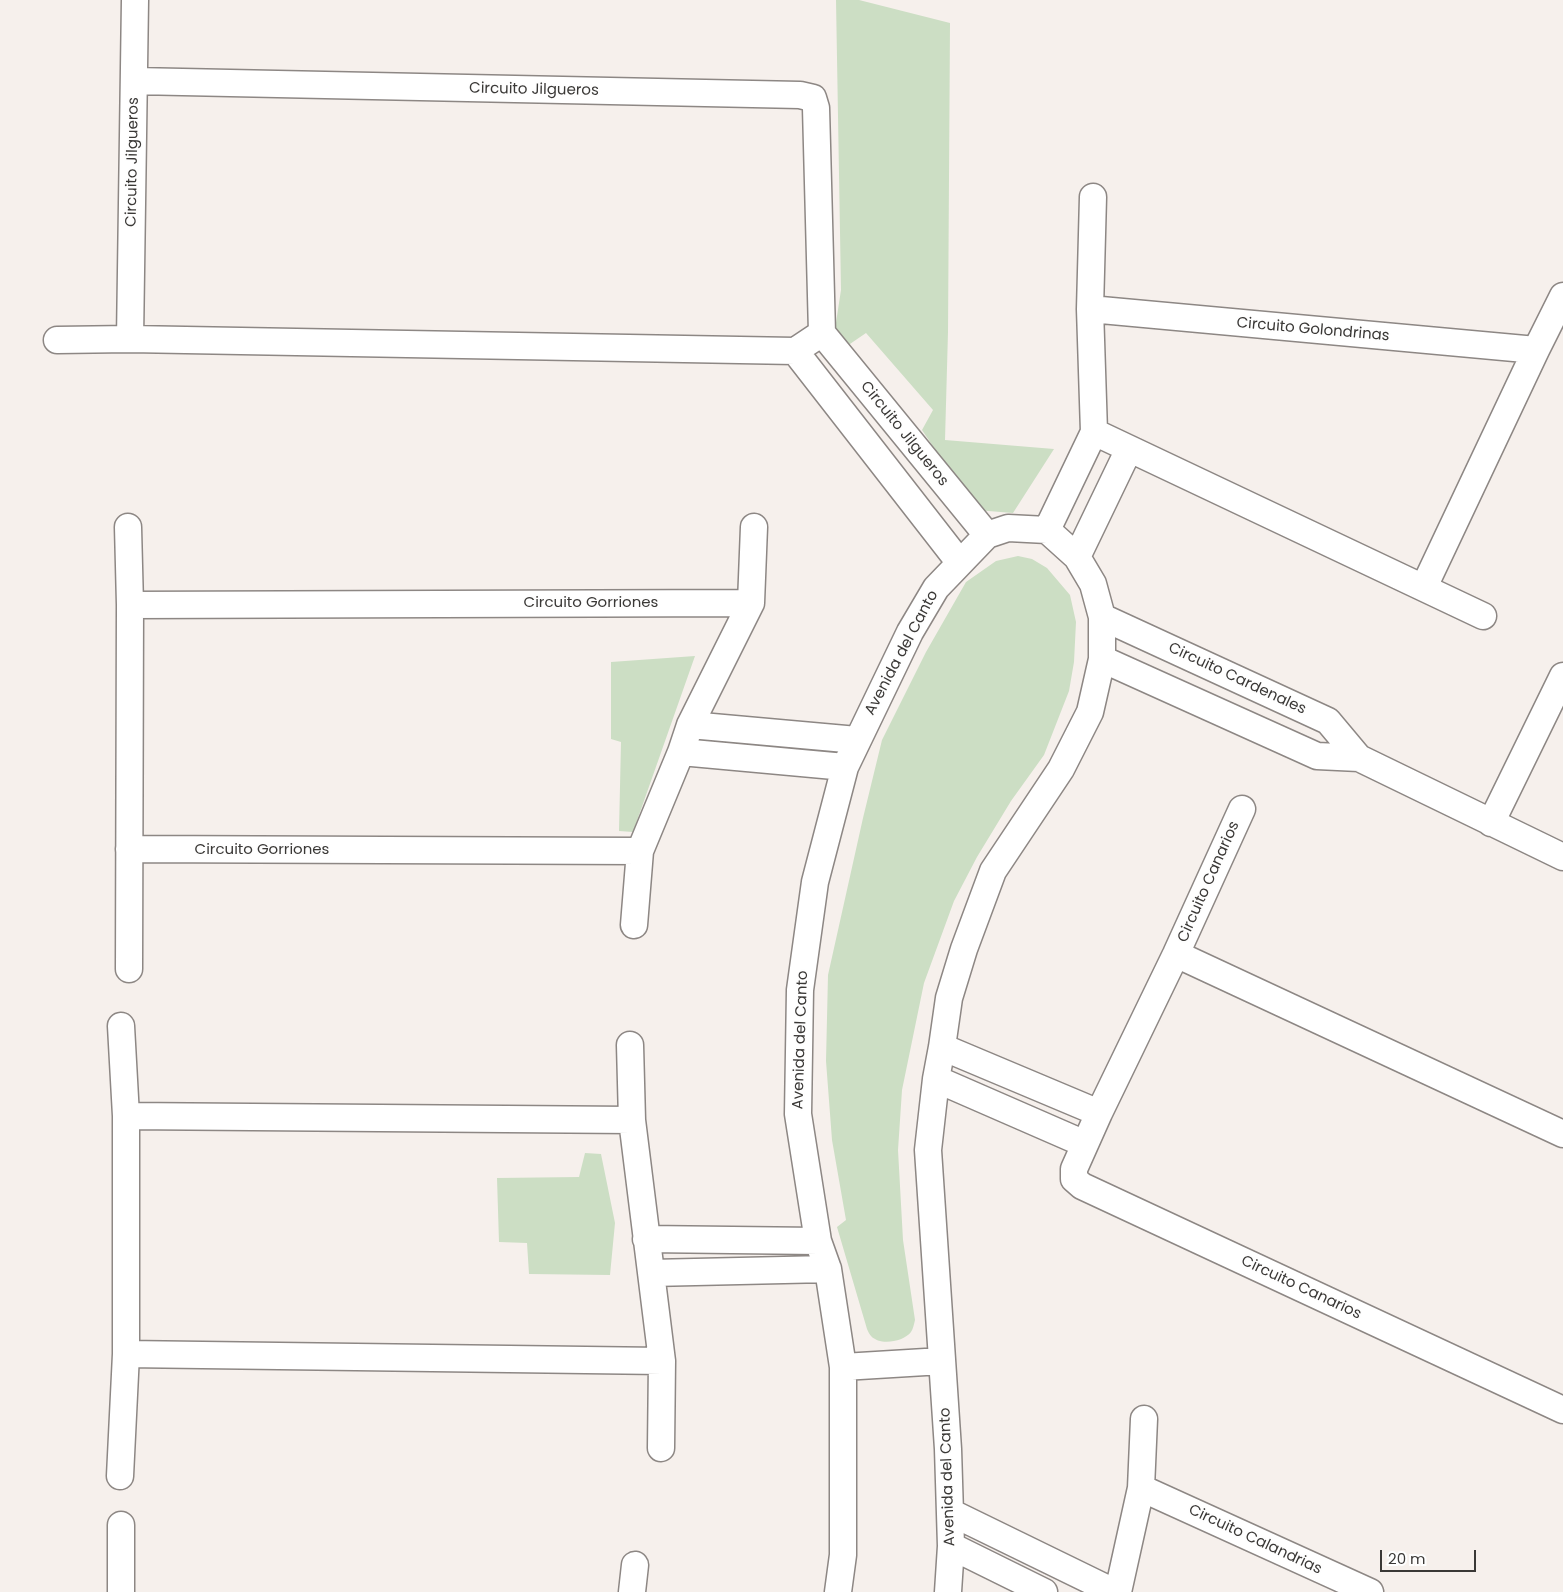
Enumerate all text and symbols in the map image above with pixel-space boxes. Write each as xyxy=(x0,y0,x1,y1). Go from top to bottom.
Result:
street label: Circuito Jilgueros xyxy=(469,80,599,100)
street label: Circuito Jilgueros xyxy=(123,97,143,227)
street label: Circuito Golondrinas xyxy=(1236,314,1390,346)
street label: Circuito Jilgueros xyxy=(856,378,952,490)
street label: Avenida del Canto xyxy=(861,587,943,719)
street label: Circuito Gorriones xyxy=(524,594,658,612)
street label: Circuito Cardenales xyxy=(1165,639,1309,719)
street label: Circuito Canarios xyxy=(1174,819,1244,945)
street label: Circuito Gorriones xyxy=(195,841,329,859)
street label: Avenida del Canto xyxy=(790,970,812,1110)
street label: Circuito Canarios xyxy=(1238,1252,1364,1324)
street label: Avenida del Canto xyxy=(937,1407,959,1547)
street label: Circuito Calandrias xyxy=(1186,1501,1324,1579)
scale bar xyxy=(1383,1540,1479,1572)
text: 20 m xyxy=(1388,1548,1426,1569)

